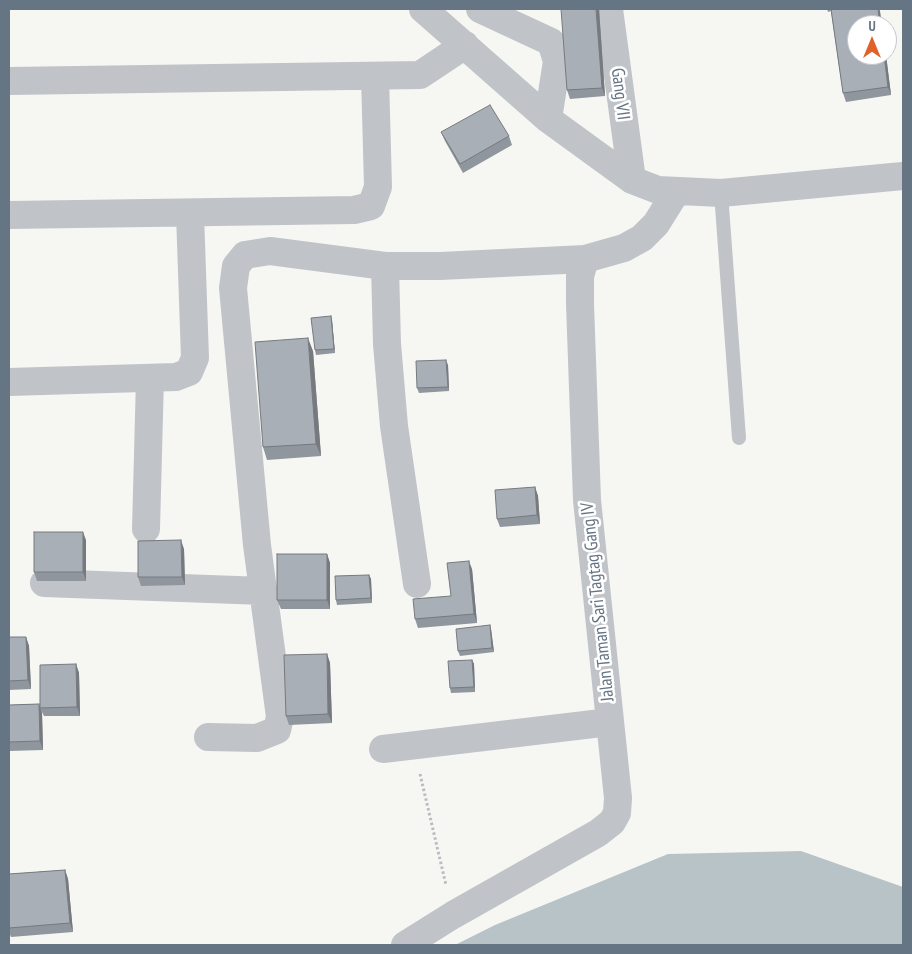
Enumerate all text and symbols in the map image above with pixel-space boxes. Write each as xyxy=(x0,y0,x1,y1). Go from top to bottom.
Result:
north arrow xyxy=(847,15,897,65)
text: U xyxy=(868,17,876,35)
street label: Gang VII xyxy=(606,67,634,121)
street label: Jalan Taman Sari Tagtag Gang IV xyxy=(577,501,619,703)

